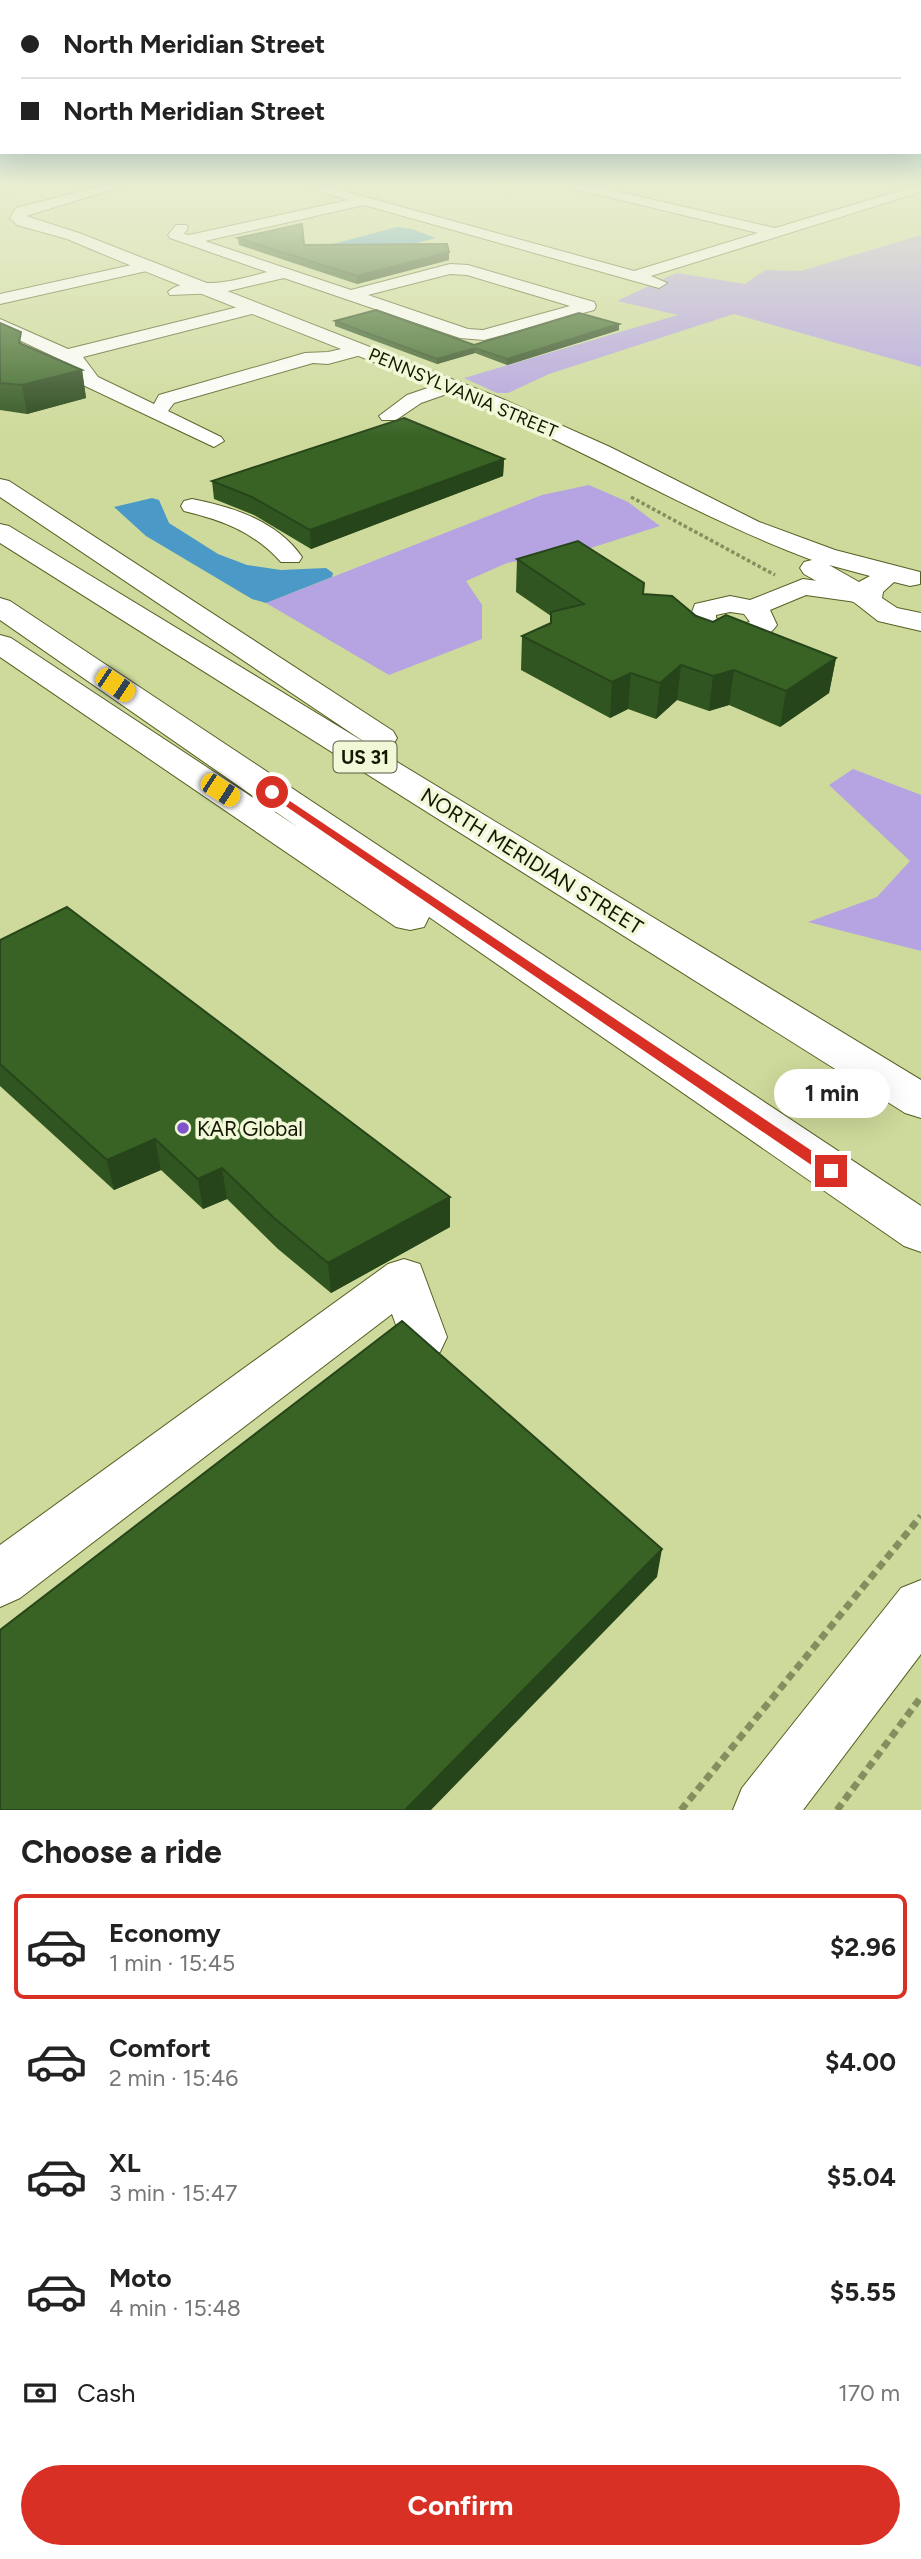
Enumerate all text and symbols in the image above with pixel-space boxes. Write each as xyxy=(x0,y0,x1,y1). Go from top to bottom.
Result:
text: North Meridian Street xyxy=(63,28,325,60)
text: North Meridian Street xyxy=(63,95,325,127)
street label: PENNSYLVANIA STREET xyxy=(365,343,561,443)
car xyxy=(92,665,139,705)
road number: US 31 xyxy=(334,742,396,772)
car xyxy=(197,770,244,810)
route start xyxy=(256,776,288,808)
street label: NORTH MERIDIAN STREET xyxy=(416,782,648,940)
callout: 1 min xyxy=(773,1070,889,1118)
text: 1 min xyxy=(805,1079,859,1107)
place label: KAR Global xyxy=(197,1116,303,1141)
marker: KAR Global xyxy=(175,1120,191,1136)
route end xyxy=(815,1155,847,1187)
text: Choose a ride xyxy=(21,1833,222,1871)
icon: car xyxy=(25,1915,88,1978)
text: Economy xyxy=(109,1917,221,1949)
text: $2.96 xyxy=(830,1931,896,1963)
text: 1 min · 15:45 xyxy=(109,1949,235,1977)
icon: car xyxy=(25,2030,88,2093)
text: Comfort xyxy=(109,2032,211,2064)
text: $4.00 xyxy=(825,2046,896,2078)
text: 2 min · 15:46 xyxy=(109,2064,238,2092)
icon: car xyxy=(25,2145,88,2208)
text: XL xyxy=(109,2147,141,2179)
text: $5.04 xyxy=(827,2161,896,2193)
text: 3 min · 15:47 xyxy=(109,2179,237,2207)
icon: car xyxy=(25,2260,88,2323)
text: Moto xyxy=(109,2262,172,2294)
text: $5.55 xyxy=(830,2276,896,2308)
text: 4 min · 15:48 xyxy=(109,2294,241,2322)
icon: cash xyxy=(21,2374,59,2412)
text: Cash xyxy=(77,2377,136,2409)
text: 170 m xyxy=(838,2379,900,2407)
button: Confirm xyxy=(21,2465,900,2545)

